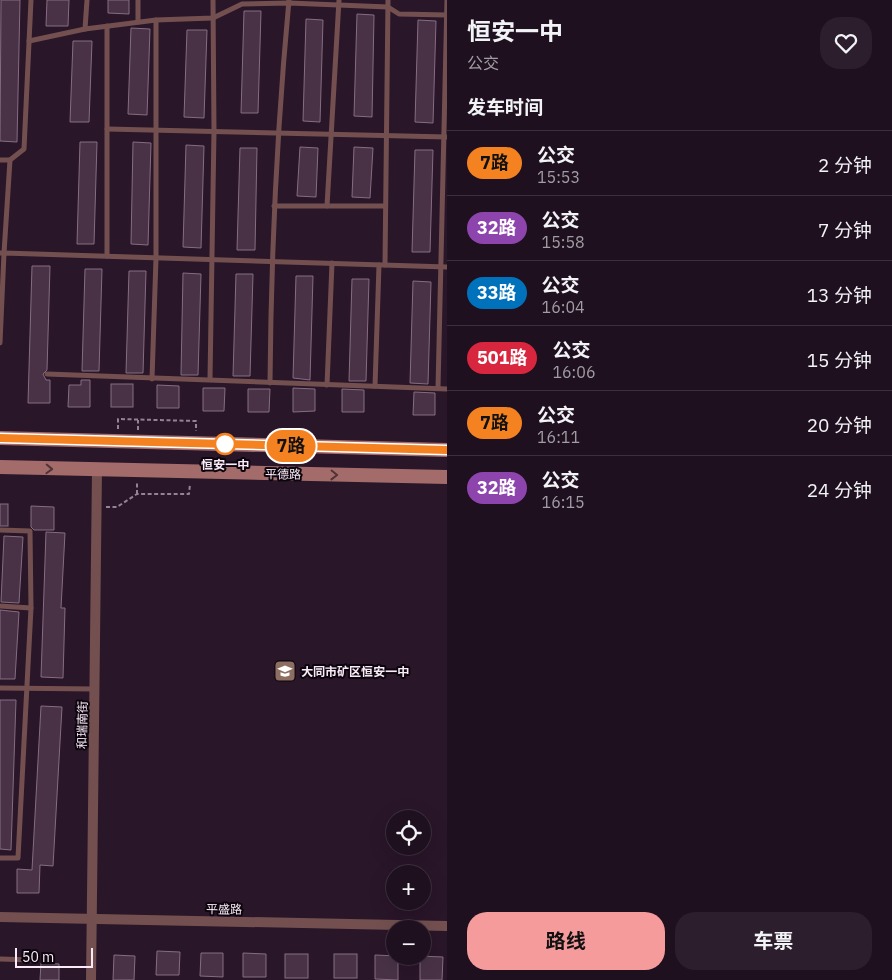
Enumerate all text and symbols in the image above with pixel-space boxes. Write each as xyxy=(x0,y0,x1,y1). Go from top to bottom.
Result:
text: 恒安一中 xyxy=(467,15,563,47)
button: heart xyxy=(820,17,872,69)
text: 公交 xyxy=(467,53,499,73)
text: 发车时间 xyxy=(467,95,543,119)
text: 公交 xyxy=(537,143,575,167)
text: 7路 xyxy=(480,151,509,174)
text: 2 分钟 xyxy=(818,153,872,177)
text: 15:53 xyxy=(537,167,580,187)
text: 公交 xyxy=(542,208,580,232)
text: 32路 xyxy=(477,216,517,239)
text: 7 分钟 xyxy=(818,218,872,242)
text: 15:58 xyxy=(542,232,585,252)
text: 公交 xyxy=(542,273,580,297)
text: 33路 xyxy=(477,281,517,304)
text: 13 分钟 xyxy=(807,283,872,307)
text: 16:04 xyxy=(542,297,585,317)
text: 公交 xyxy=(552,338,590,362)
text: 501路 xyxy=(477,346,527,369)
text: 15 分钟 xyxy=(807,348,872,372)
text: 16:06 xyxy=(552,362,595,382)
text: 公交 xyxy=(537,403,575,427)
text: 7路 xyxy=(480,411,509,434)
text: 20 分钟 xyxy=(807,413,872,437)
text: 16:11 xyxy=(537,427,580,447)
line badge: 7路 xyxy=(268,430,314,462)
marker: 恒安一中 xyxy=(214,433,236,455)
text: 7路 xyxy=(277,434,305,457)
place label: 恒安一中 xyxy=(201,457,249,472)
one-way arrow xyxy=(45,463,53,474)
street label: 平德路 xyxy=(265,466,301,482)
text: 公交 xyxy=(542,468,580,492)
one-way arrow xyxy=(330,470,338,480)
text: 32路 xyxy=(477,476,517,499)
text: 24 分钟 xyxy=(807,478,872,502)
text: 16:15 xyxy=(542,492,585,512)
school or university icon: 大同市矿区恒安一中 xyxy=(273,659,297,683)
place label: 大同市矿区恒安一中 xyxy=(301,664,409,679)
street label: 和瑞南街 xyxy=(74,701,90,749)
map controls xyxy=(386,810,431,965)
button: locate xyxy=(386,810,431,855)
button: + xyxy=(386,865,431,910)
street label: 平盛路 xyxy=(206,901,242,917)
button: 路线 xyxy=(467,912,665,970)
button: 车票 xyxy=(675,912,872,970)
button: − xyxy=(386,920,431,965)
scale bar xyxy=(15,945,92,968)
text: 50 m xyxy=(22,948,54,966)

